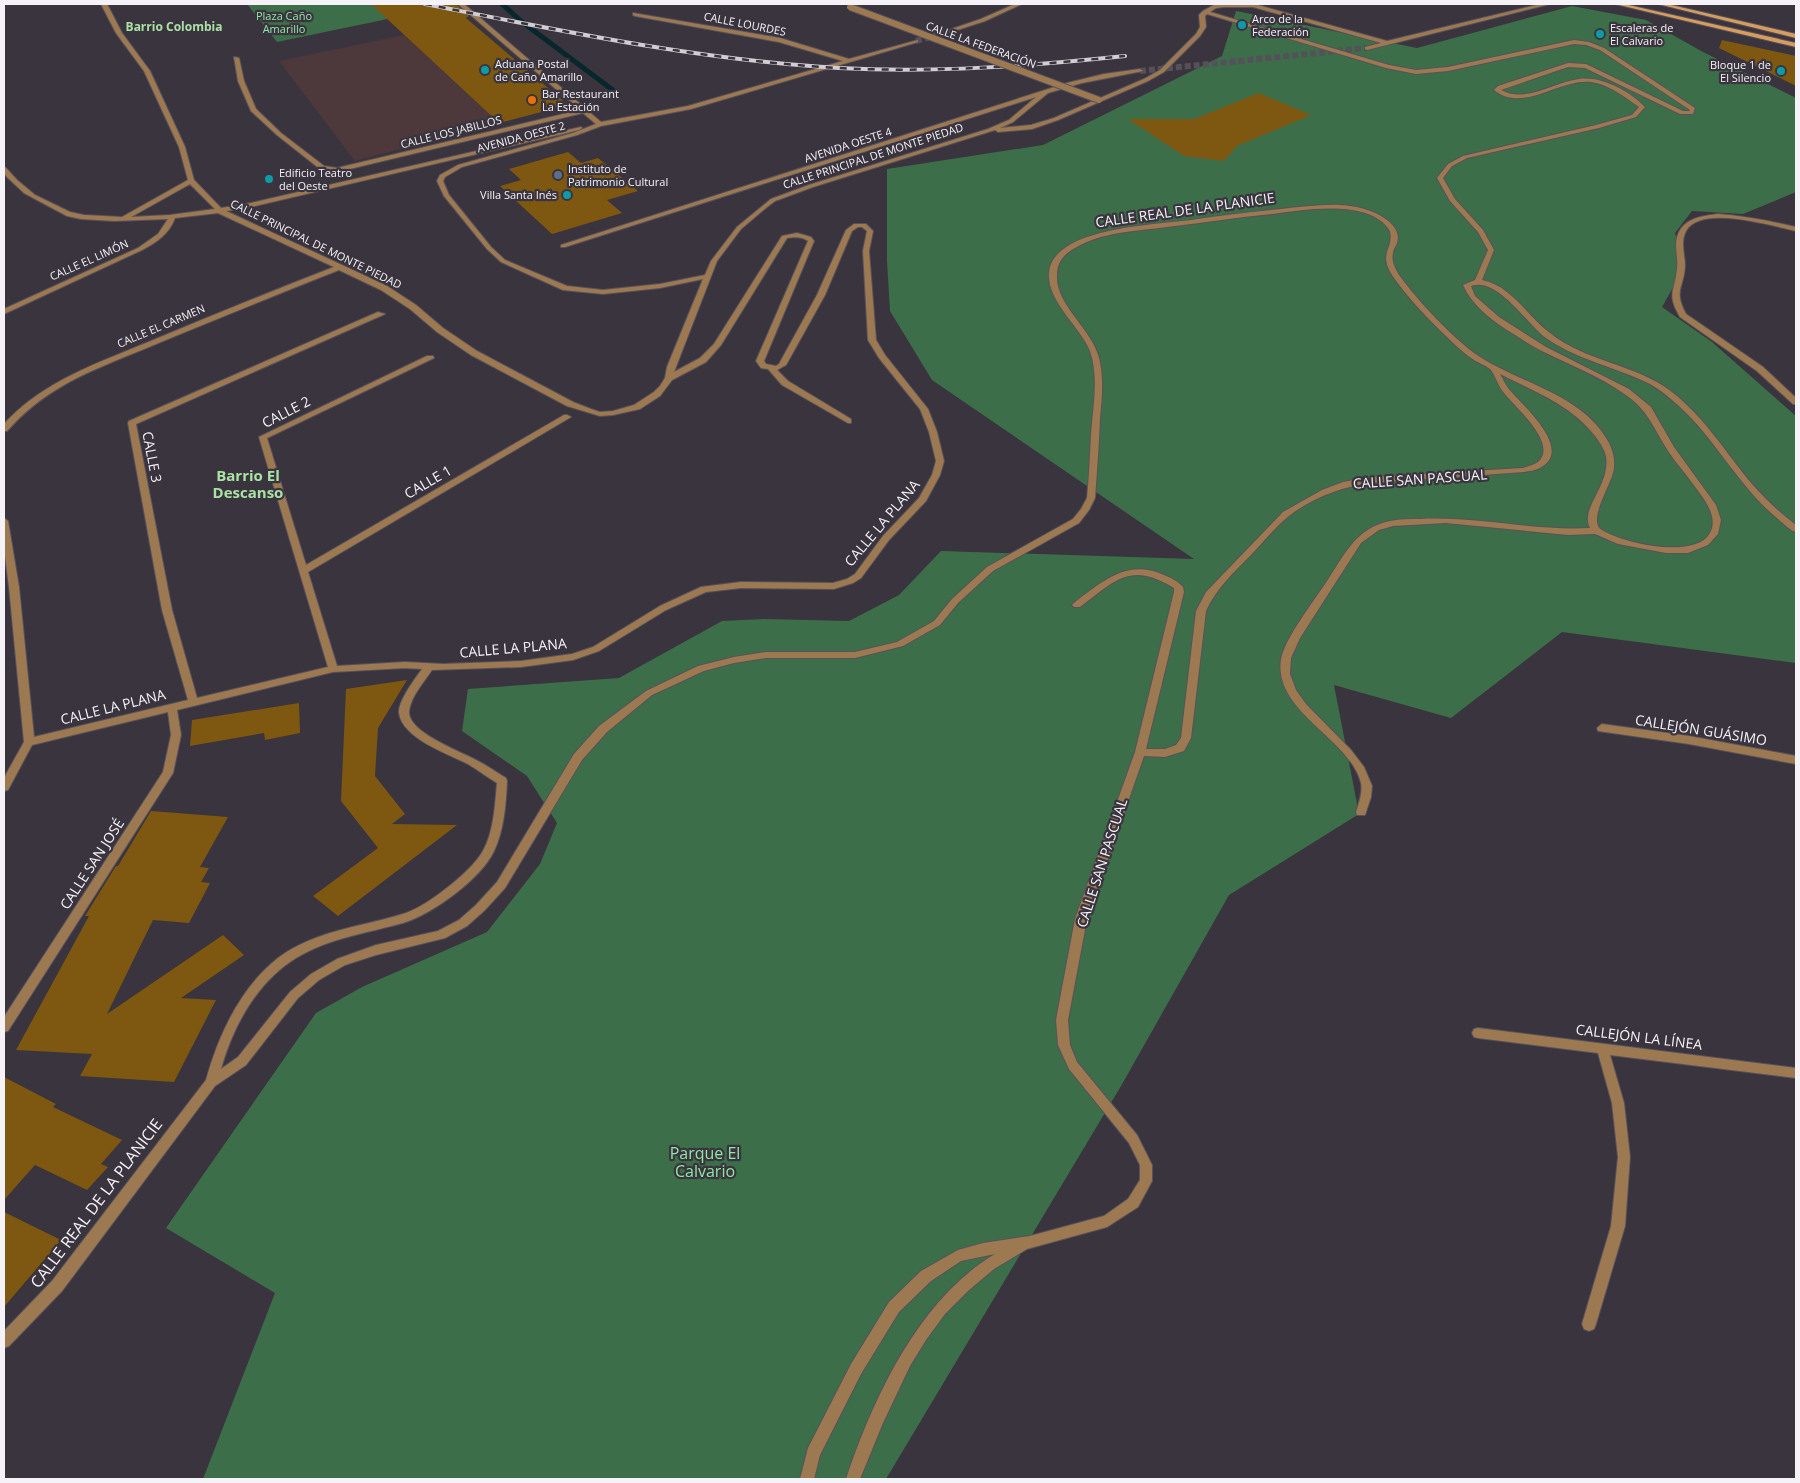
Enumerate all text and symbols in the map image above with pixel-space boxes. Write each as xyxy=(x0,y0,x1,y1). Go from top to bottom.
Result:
park label: Plaza Caño Amarillo xyxy=(256,8,312,36)
street label: CALLE LOURDES xyxy=(703,8,788,39)
place label: Arco de la Federación xyxy=(1252,11,1309,39)
district label: Barrio Colombia xyxy=(126,18,222,35)
street label: CALLE LA FEDERACIÓN xyxy=(924,18,1038,71)
marker: Arco de la Federación xyxy=(1236,19,1248,31)
place label: Escaleras de El Calvario xyxy=(1610,20,1673,48)
marker: Escaleras de El Calvario xyxy=(1594,28,1606,40)
place label: Aduana Postal de Caño Amarillo xyxy=(495,56,583,84)
place label: Bloque 1 de El Silencio xyxy=(1710,57,1771,85)
marker: Aduana Postal de Caño Amarillo xyxy=(479,64,491,76)
marker: Bloque 1 de El Silencio xyxy=(1775,65,1787,77)
place label: Bar Restaurant La Estación xyxy=(542,86,619,114)
marker: Bar Restaurant La Estación xyxy=(526,94,538,106)
street label: CALLE LOS JABILLOS xyxy=(399,112,503,151)
street label: AVENIDA OESTE 2 xyxy=(475,118,567,156)
street label: CALLE PRINCIPAL DE MONTE PIEDAD xyxy=(781,119,965,192)
street label: AVENIDA OESTE 4 xyxy=(802,123,894,166)
place label: Instituto de Patrimonio Cultural xyxy=(568,161,668,189)
place label: Edificio Teatro del Oeste xyxy=(279,165,352,193)
marker: Instituto de Patrimonio Cultural xyxy=(552,169,564,181)
marker: Edificio Teatro del Oeste xyxy=(263,173,275,185)
place label: Villa Santa Inés xyxy=(480,187,557,202)
street label: CALLE REAL DE LA PLANICIE xyxy=(1094,188,1276,231)
marker: Villa Santa Inés xyxy=(561,189,573,201)
street label: CALLE PRINCIPAL DE MONTE PIEDAD xyxy=(228,195,404,292)
street label: CALLE EL LIMÓN xyxy=(47,235,130,284)
street label: CALLE EL CARMEN xyxy=(115,300,207,351)
street label: CALLE 2 xyxy=(258,391,313,432)
street label: CALLE 3 xyxy=(138,430,167,484)
street label: CALLE 1 xyxy=(401,460,455,503)
street label: CALLE SAN PASCUAL xyxy=(1352,464,1488,493)
district label: Barrio El Descanso xyxy=(213,465,283,502)
street label: CALLE LA PLANA xyxy=(840,475,924,570)
street label: CALLE LA PLANA xyxy=(459,633,567,662)
street label: CALLE LA PLANA xyxy=(58,684,167,729)
street label: CALLEJÓN GUÁSIMO xyxy=(1634,710,1768,749)
street label: CALLE SAN PASCUAL xyxy=(1072,796,1131,930)
street label: CALLE SAN JOSÉ xyxy=(55,815,128,913)
street label: CALLEJÓN LA LÍNEA xyxy=(1575,1019,1703,1054)
street label: CALLE REAL DE LA PLANICIE xyxy=(25,1114,167,1292)
park label: Parque El Calvario xyxy=(670,1142,740,1182)

